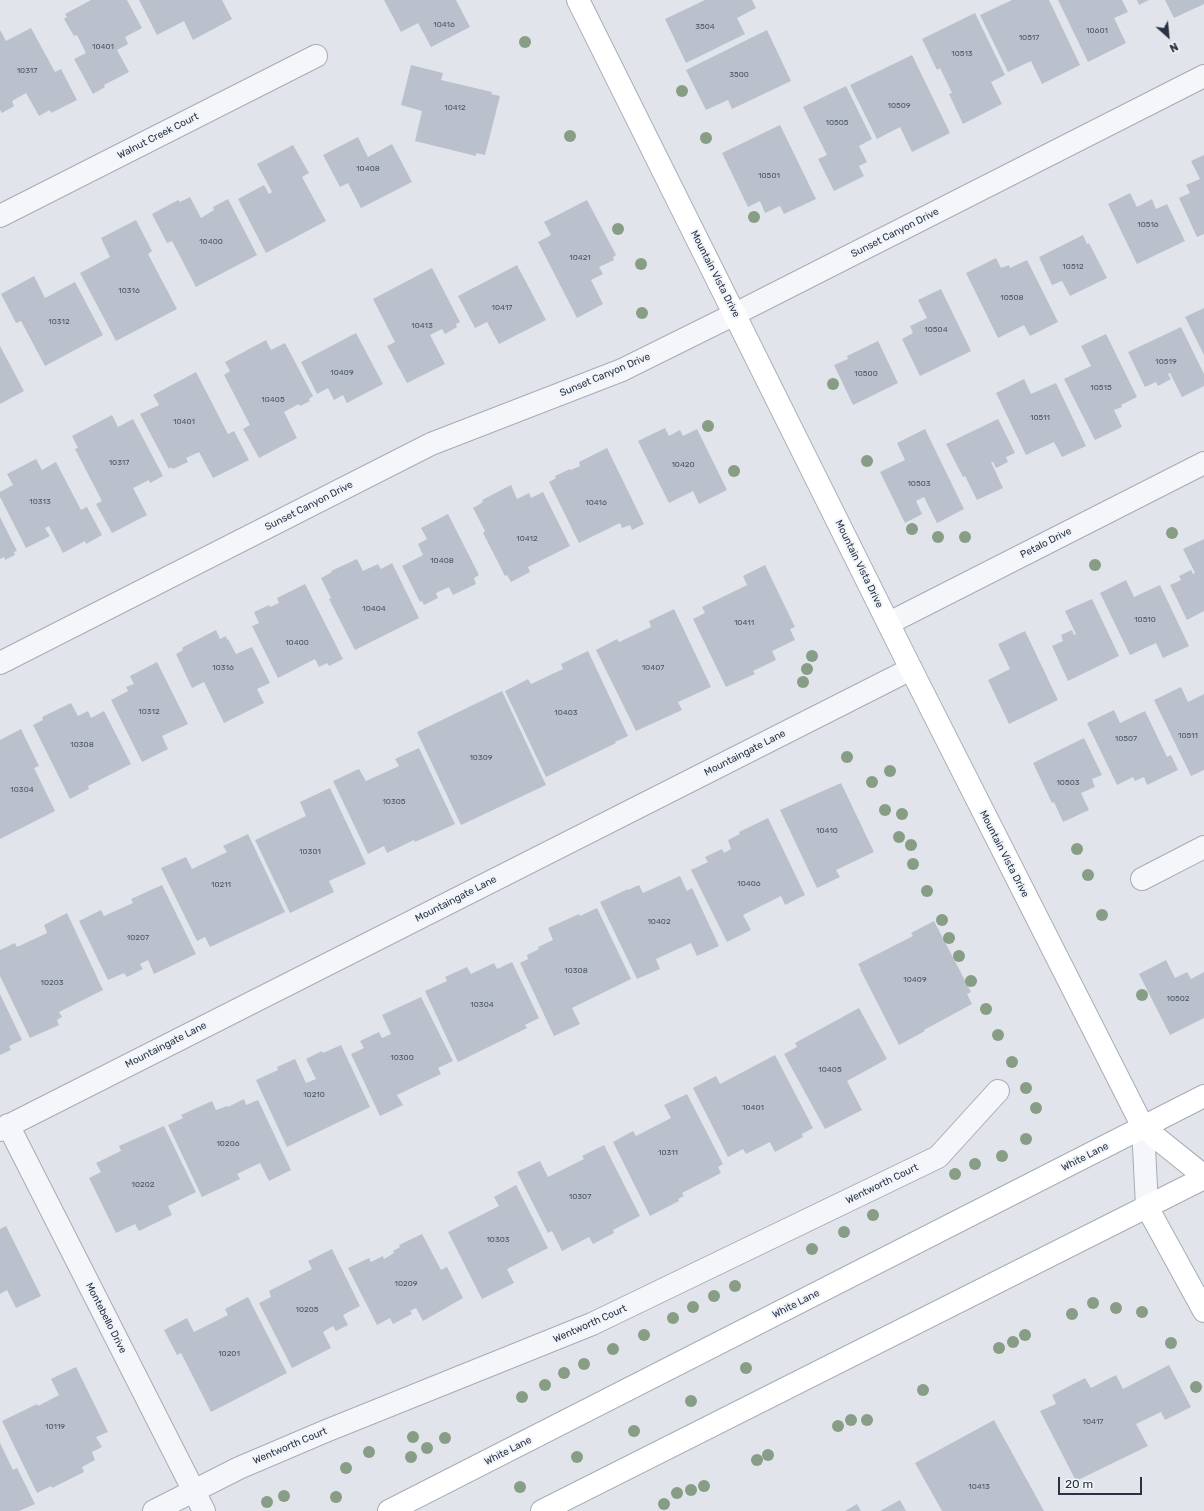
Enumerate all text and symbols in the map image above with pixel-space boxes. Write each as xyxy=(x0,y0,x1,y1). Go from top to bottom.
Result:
north arrow xyxy=(1148,16,1188,56)
house number: 10416 xyxy=(433,20,455,30)
house number: 3504 xyxy=(695,22,715,32)
house number: 10601 xyxy=(1086,26,1108,36)
house number: 10517 xyxy=(1019,33,1039,43)
text: N xyxy=(1167,40,1180,55)
house number: 10401 xyxy=(92,42,114,52)
house number: 10513 xyxy=(951,49,973,59)
house number: 10317 xyxy=(17,66,37,76)
house number: 3500 xyxy=(729,70,749,80)
house number: 10509 xyxy=(887,101,911,111)
house number: 10412 xyxy=(444,103,466,113)
street label: Walnut Creek Court xyxy=(115,110,201,162)
house number: 10505 xyxy=(825,118,849,128)
house number: 10408 xyxy=(356,164,380,174)
house number: 10501 xyxy=(758,171,780,181)
street label: Sunset Canyon Drive xyxy=(849,206,941,260)
house number: 10516 xyxy=(1137,220,1159,230)
street label: Mountain Vista Drive xyxy=(688,228,742,320)
house number: 10400 xyxy=(199,237,223,247)
house number: 10421 xyxy=(569,253,591,263)
house number: 10512 xyxy=(1062,262,1084,272)
house number: 10316 xyxy=(118,286,140,296)
house number: 10508 xyxy=(1000,293,1024,303)
house number: 10417 xyxy=(492,303,512,313)
house number: 10312 xyxy=(48,317,70,327)
house number: 10413 xyxy=(411,321,433,331)
house number: 10504 xyxy=(924,325,948,335)
street label: Sunset Canyon Drive xyxy=(558,351,652,399)
house number: 10519 xyxy=(1155,357,1177,367)
house number: 10409 xyxy=(330,368,354,378)
house number: 10500 xyxy=(854,369,878,379)
house number: 10515 xyxy=(1090,383,1112,393)
house number: 10405 xyxy=(261,395,285,405)
house number: 10511 xyxy=(1030,413,1050,423)
house number: 10401 xyxy=(173,417,195,427)
house number: 10317 xyxy=(109,458,129,468)
house number: 10420 xyxy=(671,460,695,470)
street label: Sunset Canyon Drive xyxy=(263,479,355,533)
house number: 10503 xyxy=(907,479,931,489)
house number: 10313 xyxy=(29,497,51,507)
house number: 10416 xyxy=(585,498,607,508)
street label: Mountain Vista Drive xyxy=(833,518,885,610)
street label: Petalo Drive xyxy=(1018,525,1074,561)
house number: 10412 xyxy=(516,534,538,544)
house number: 10408 xyxy=(430,556,454,566)
house number: 10404 xyxy=(362,604,386,614)
house number: 10510 xyxy=(1134,615,1156,625)
house number: 10411 xyxy=(734,618,754,628)
house number: 10400 xyxy=(285,638,309,648)
house number: 10316 xyxy=(212,663,234,673)
house number: 10407 xyxy=(642,663,664,673)
house number: 10312 xyxy=(138,707,160,717)
house number: 10403 xyxy=(554,708,578,718)
street label: Mountaingate Lane xyxy=(702,727,788,779)
house number: 10511 xyxy=(1178,731,1198,741)
house number: 10507 xyxy=(1115,734,1137,744)
house number: 10308 xyxy=(70,740,94,750)
house number: 10309 xyxy=(469,753,493,763)
house number: 10503 xyxy=(1056,778,1080,788)
house number: 10304 xyxy=(10,785,34,795)
house number: 10305 xyxy=(382,797,406,807)
street label: Mountain Vista Drive xyxy=(977,808,1031,900)
house number: 10410 xyxy=(816,826,838,836)
house number: 10301 xyxy=(299,847,321,857)
street label: Mountaingate Lane xyxy=(413,873,499,925)
house number: 10406 xyxy=(737,879,761,889)
house number: 10211 xyxy=(211,880,231,890)
house number: 10402 xyxy=(647,917,671,927)
house number: 10207 xyxy=(127,933,149,943)
house number: 10308 xyxy=(564,966,588,976)
house number: 10409 xyxy=(903,975,927,985)
house number: 10203 xyxy=(40,978,64,988)
house number: 10502 xyxy=(1166,994,1190,1004)
house number: 10304 xyxy=(470,1000,494,1010)
street label: Mountaingate Lane xyxy=(123,1019,209,1071)
house number: 10300 xyxy=(390,1053,414,1063)
house number: 10405 xyxy=(818,1065,842,1075)
house number: 10210 xyxy=(303,1090,325,1100)
house number: 10401 xyxy=(742,1103,764,1113)
house number: 10206 xyxy=(216,1139,240,1149)
street label: White Lane xyxy=(1059,1140,1111,1174)
house number: 10311 xyxy=(658,1148,678,1158)
street label: Wentworth Court xyxy=(844,1161,920,1207)
house number: 10202 xyxy=(132,1180,154,1190)
house number: 10307 xyxy=(569,1192,591,1202)
house number: 10303 xyxy=(486,1235,510,1245)
house number: 10209 xyxy=(394,1279,418,1289)
street label: Montebello Drive xyxy=(83,1281,129,1355)
street label: White Lane xyxy=(770,1287,822,1321)
street label: Wentworth Court xyxy=(551,1302,629,1346)
house number: 10205 xyxy=(295,1305,319,1315)
house number: 10201 xyxy=(218,1349,240,1359)
house number: 10417 xyxy=(1083,1417,1103,1427)
house number: 10119 xyxy=(45,1422,65,1432)
street label: Wentworth Court xyxy=(251,1425,329,1467)
street label: White Lane xyxy=(482,1434,534,1468)
scale bar xyxy=(1060,1469,1144,1495)
text: 20 m xyxy=(1065,1477,1093,1491)
house number: 10413 xyxy=(968,1482,990,1492)

